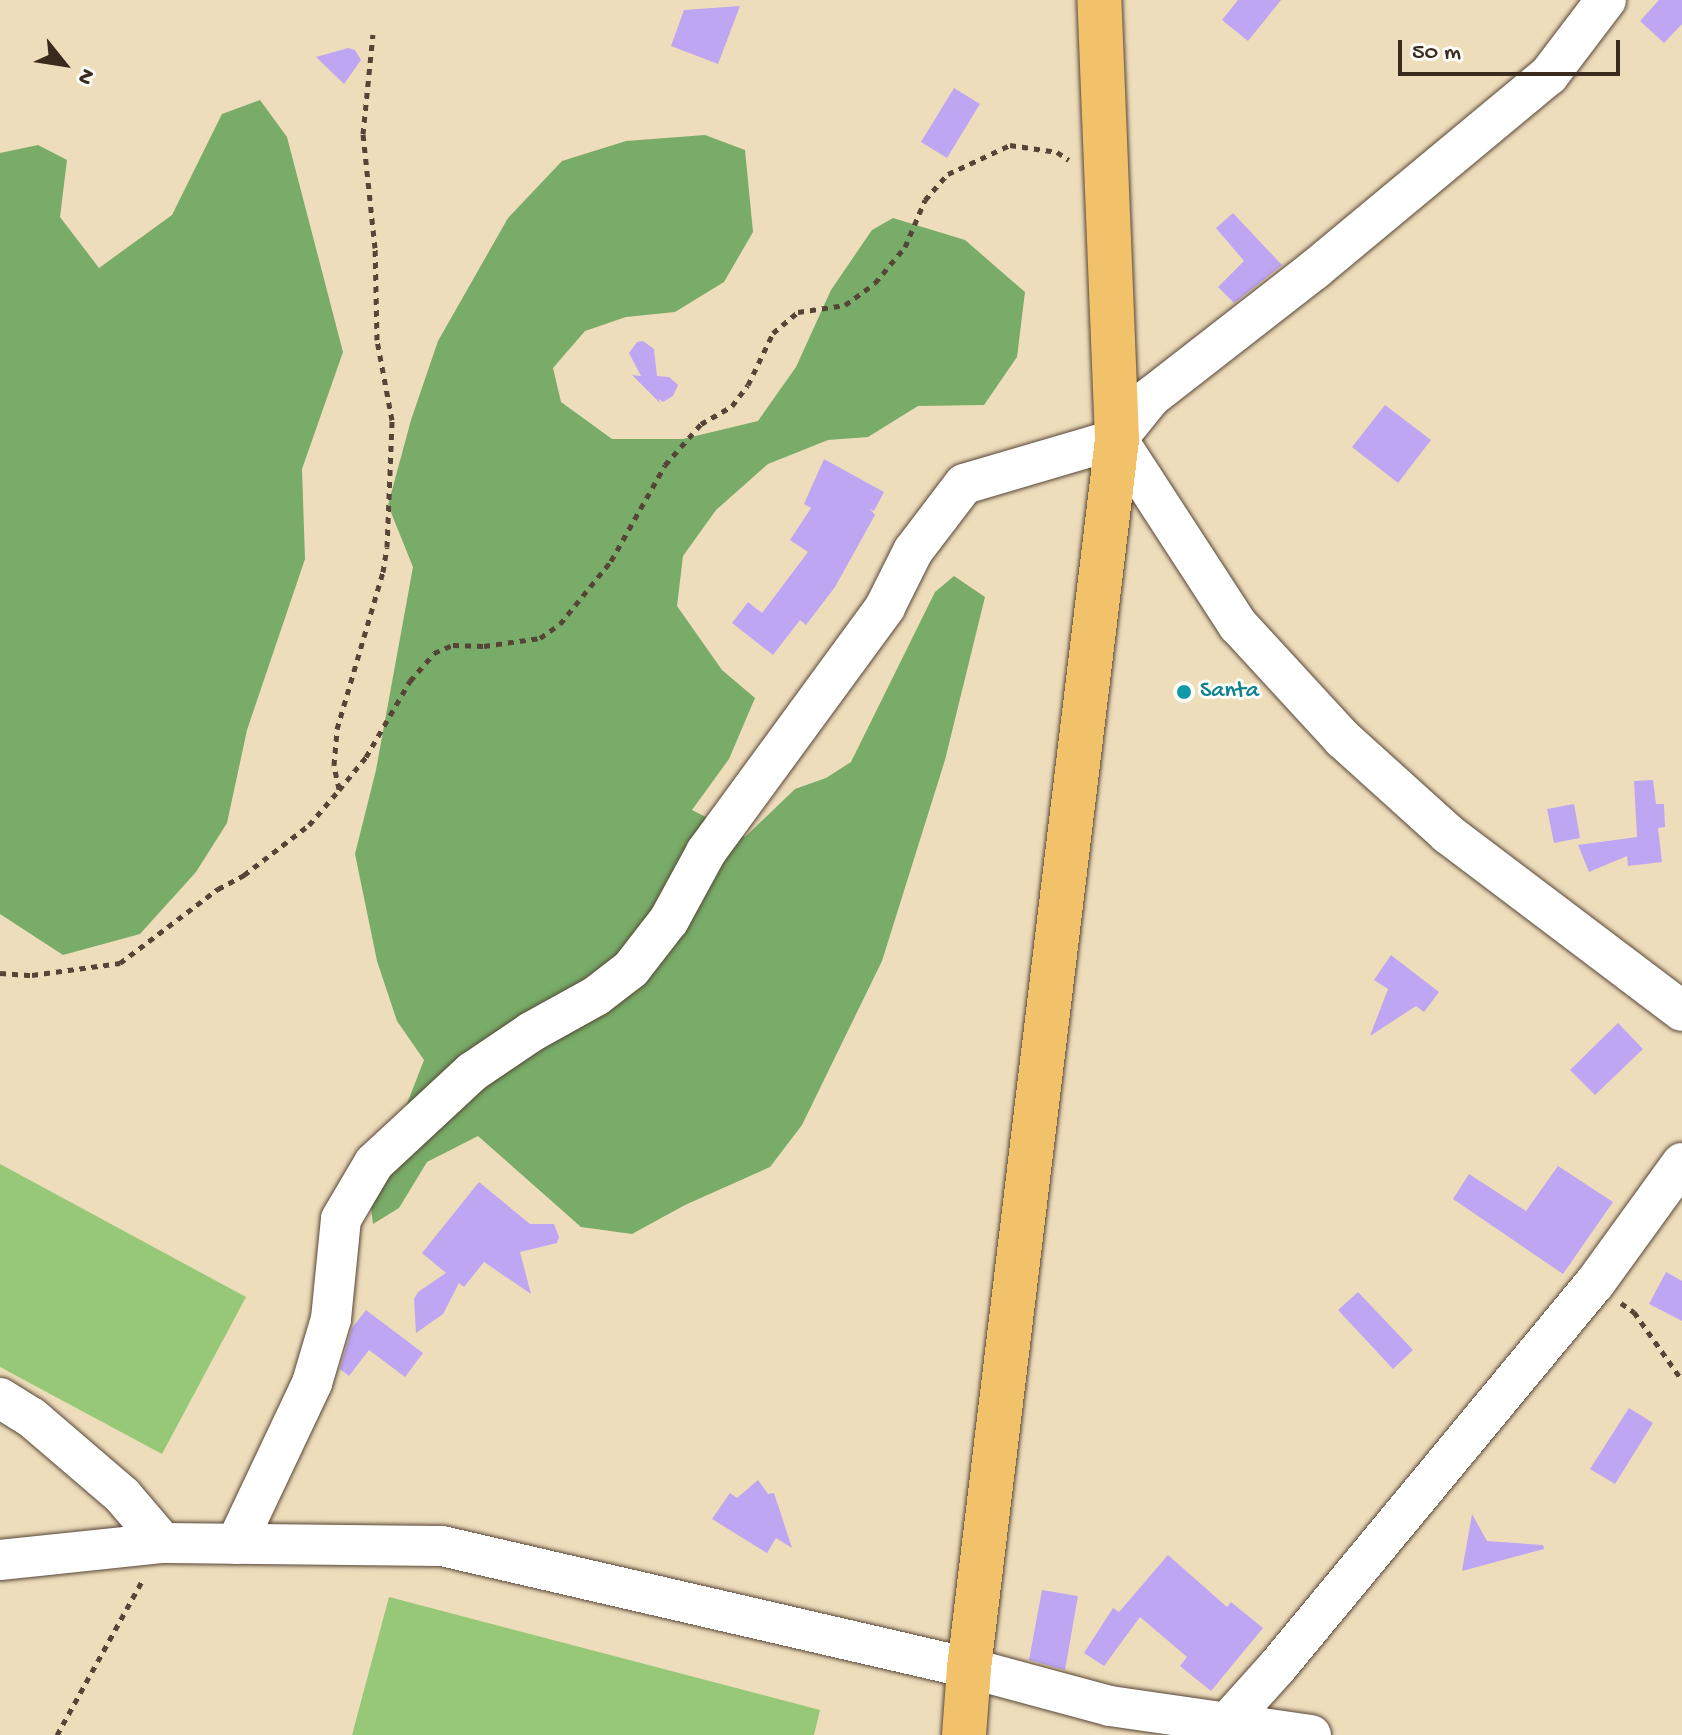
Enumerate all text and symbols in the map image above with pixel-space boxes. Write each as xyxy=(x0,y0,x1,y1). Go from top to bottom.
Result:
north arrow xyxy=(24,24,104,104)
scale bar xyxy=(1402,24,1624,74)
text: 50 m xyxy=(1412,39,1461,68)
text: N xyxy=(70,63,100,89)
place label: Santa xyxy=(1200,678,1259,706)
marker: Santa xyxy=(1175,683,1193,701)

